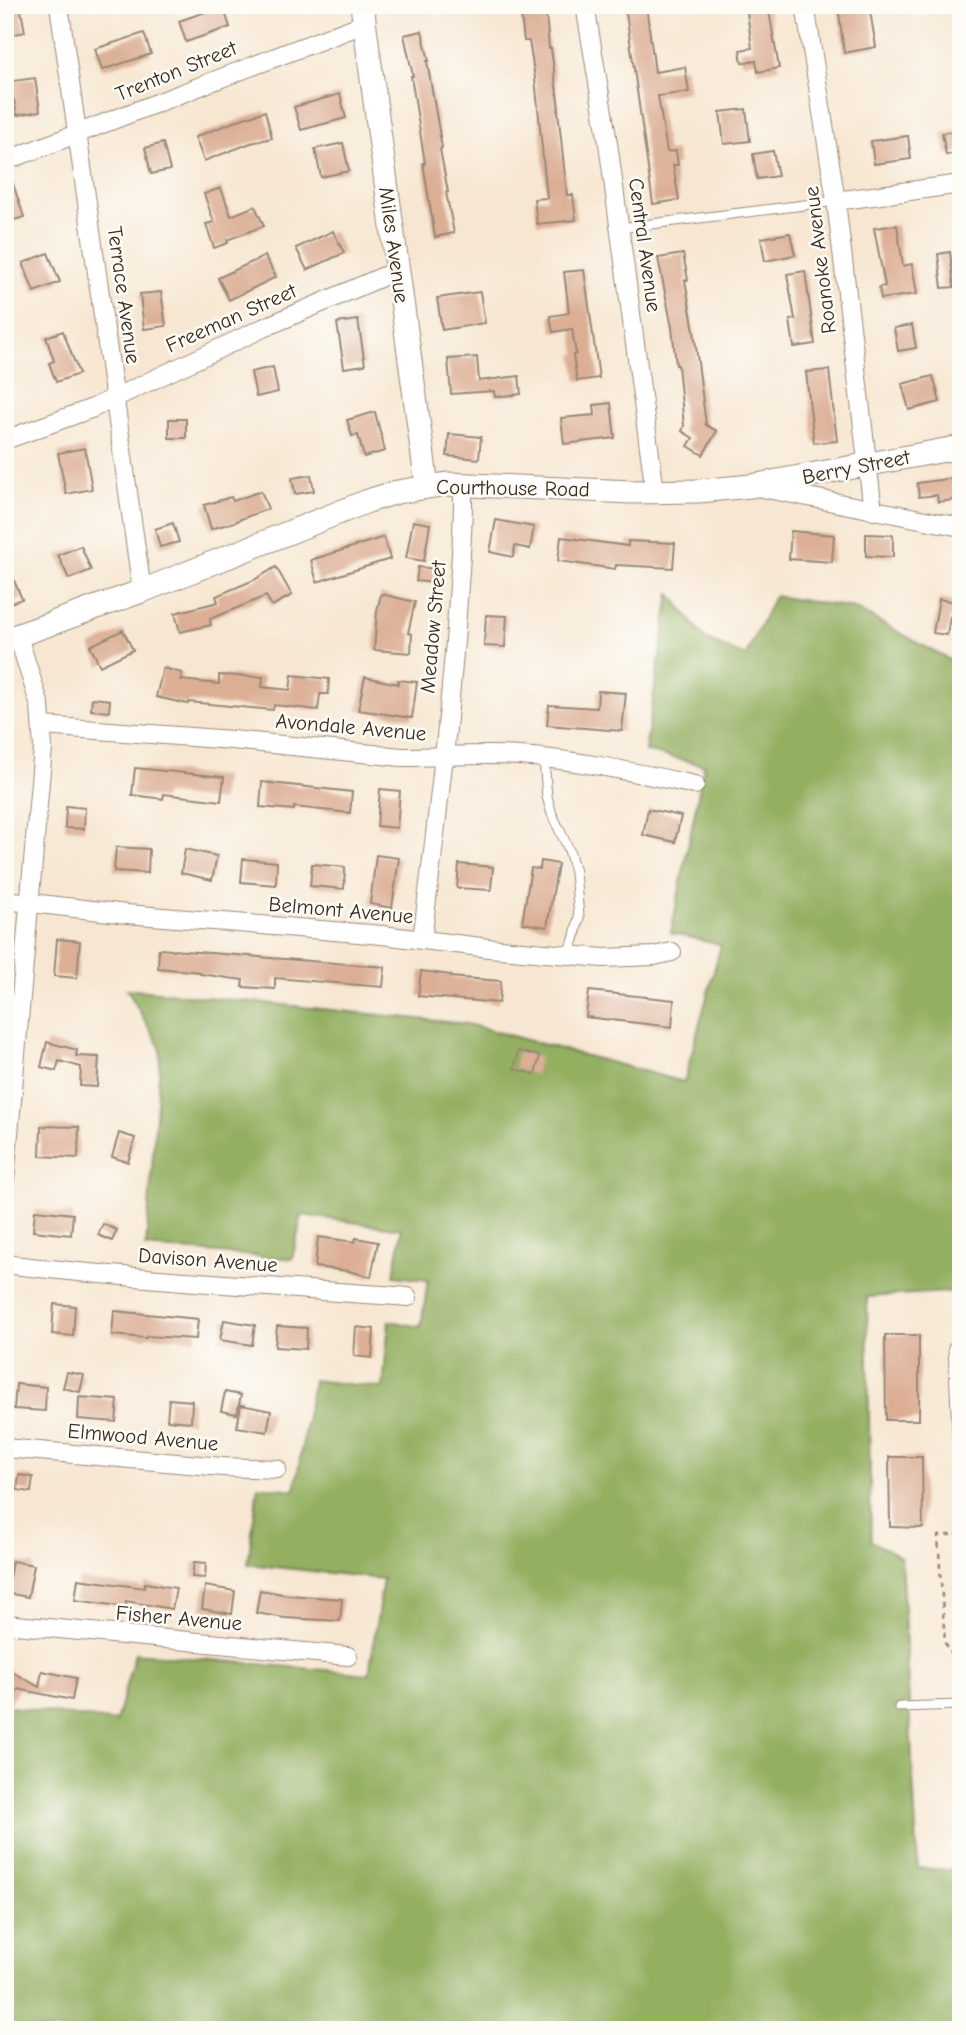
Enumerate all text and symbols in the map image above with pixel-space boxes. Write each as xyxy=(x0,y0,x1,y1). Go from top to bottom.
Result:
street label: Trenton Street xyxy=(112,35,241,106)
street label: Central Avenue xyxy=(624,176,666,314)
street label: Miles Avenue xyxy=(374,185,414,305)
street label: Roanoke Avenue xyxy=(799,185,841,335)
street label: Terrace Avenue xyxy=(102,225,146,365)
street label: Freeman Street xyxy=(162,278,301,358)
street label: Berry Street xyxy=(800,445,913,489)
street label: Courthouse Road xyxy=(436,475,590,501)
street label: Meadow Street xyxy=(415,559,451,694)
street label: Avondale Avenue xyxy=(275,708,427,746)
street label: Belmont Avenue xyxy=(268,892,414,928)
street label: Davison Avenue xyxy=(137,1243,279,1277)
street label: Elmwood Avenue xyxy=(67,1418,219,1456)
street label: Fisher Avenue xyxy=(115,1601,243,1635)

